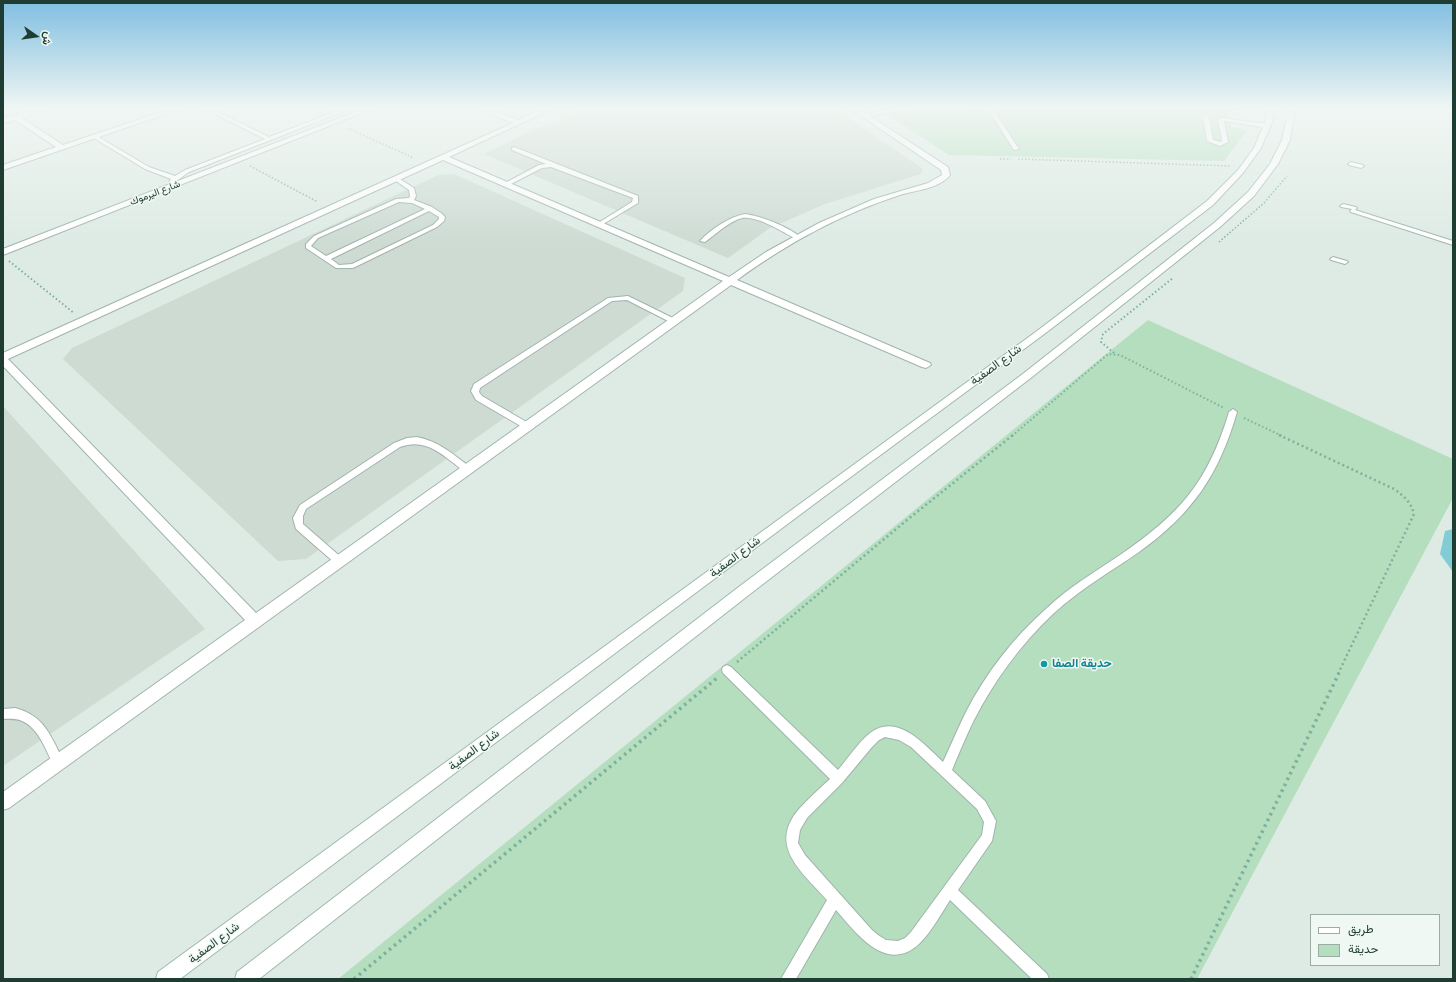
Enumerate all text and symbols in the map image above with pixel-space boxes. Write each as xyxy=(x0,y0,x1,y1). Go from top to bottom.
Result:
north arrow xyxy=(16,16,56,56)
text: ش xyxy=(39,31,56,47)
street label: شارع اليرموك xyxy=(128,178,182,208)
street label: شارع الصفية xyxy=(968,342,1024,388)
street label: شارع الصفية xyxy=(707,533,763,581)
place label: حديقة الصفا xyxy=(1052,657,1112,671)
marker: حديقة الصفا xyxy=(1039,659,1049,669)
street label: شارع الصفية xyxy=(446,726,502,774)
legend xyxy=(1310,914,1440,966)
street label: شارع الصفية xyxy=(186,919,242,967)
text: طريق xyxy=(1348,921,1373,936)
text: حديقة xyxy=(1348,941,1378,956)

